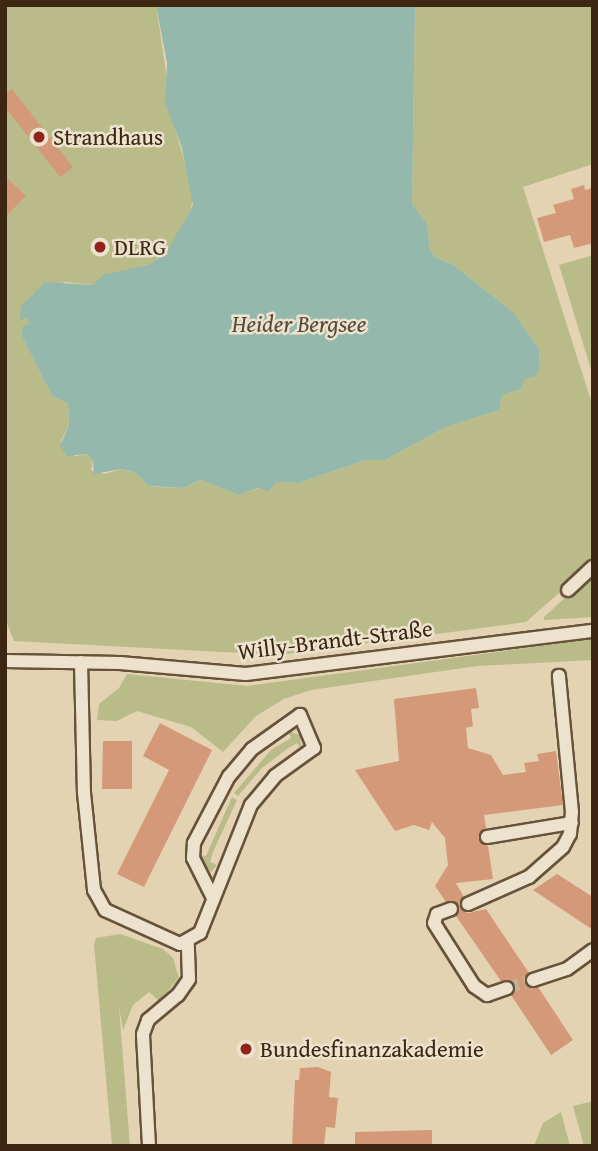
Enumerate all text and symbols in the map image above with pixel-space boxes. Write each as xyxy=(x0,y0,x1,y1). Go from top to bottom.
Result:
place label: Strandhaus xyxy=(53,123,163,151)
marker: Strandhaus xyxy=(31,129,47,145)
place label: DLRG xyxy=(114,233,166,261)
marker: DLRG xyxy=(92,239,108,255)
water label: Heider Bergsee xyxy=(232,310,366,338)
street label: Willy-Brandt-Straße xyxy=(236,614,434,666)
place label: Bundesfinanzakademie xyxy=(260,1035,484,1063)
marker: Bundesfinanzakademie xyxy=(238,1041,254,1057)

